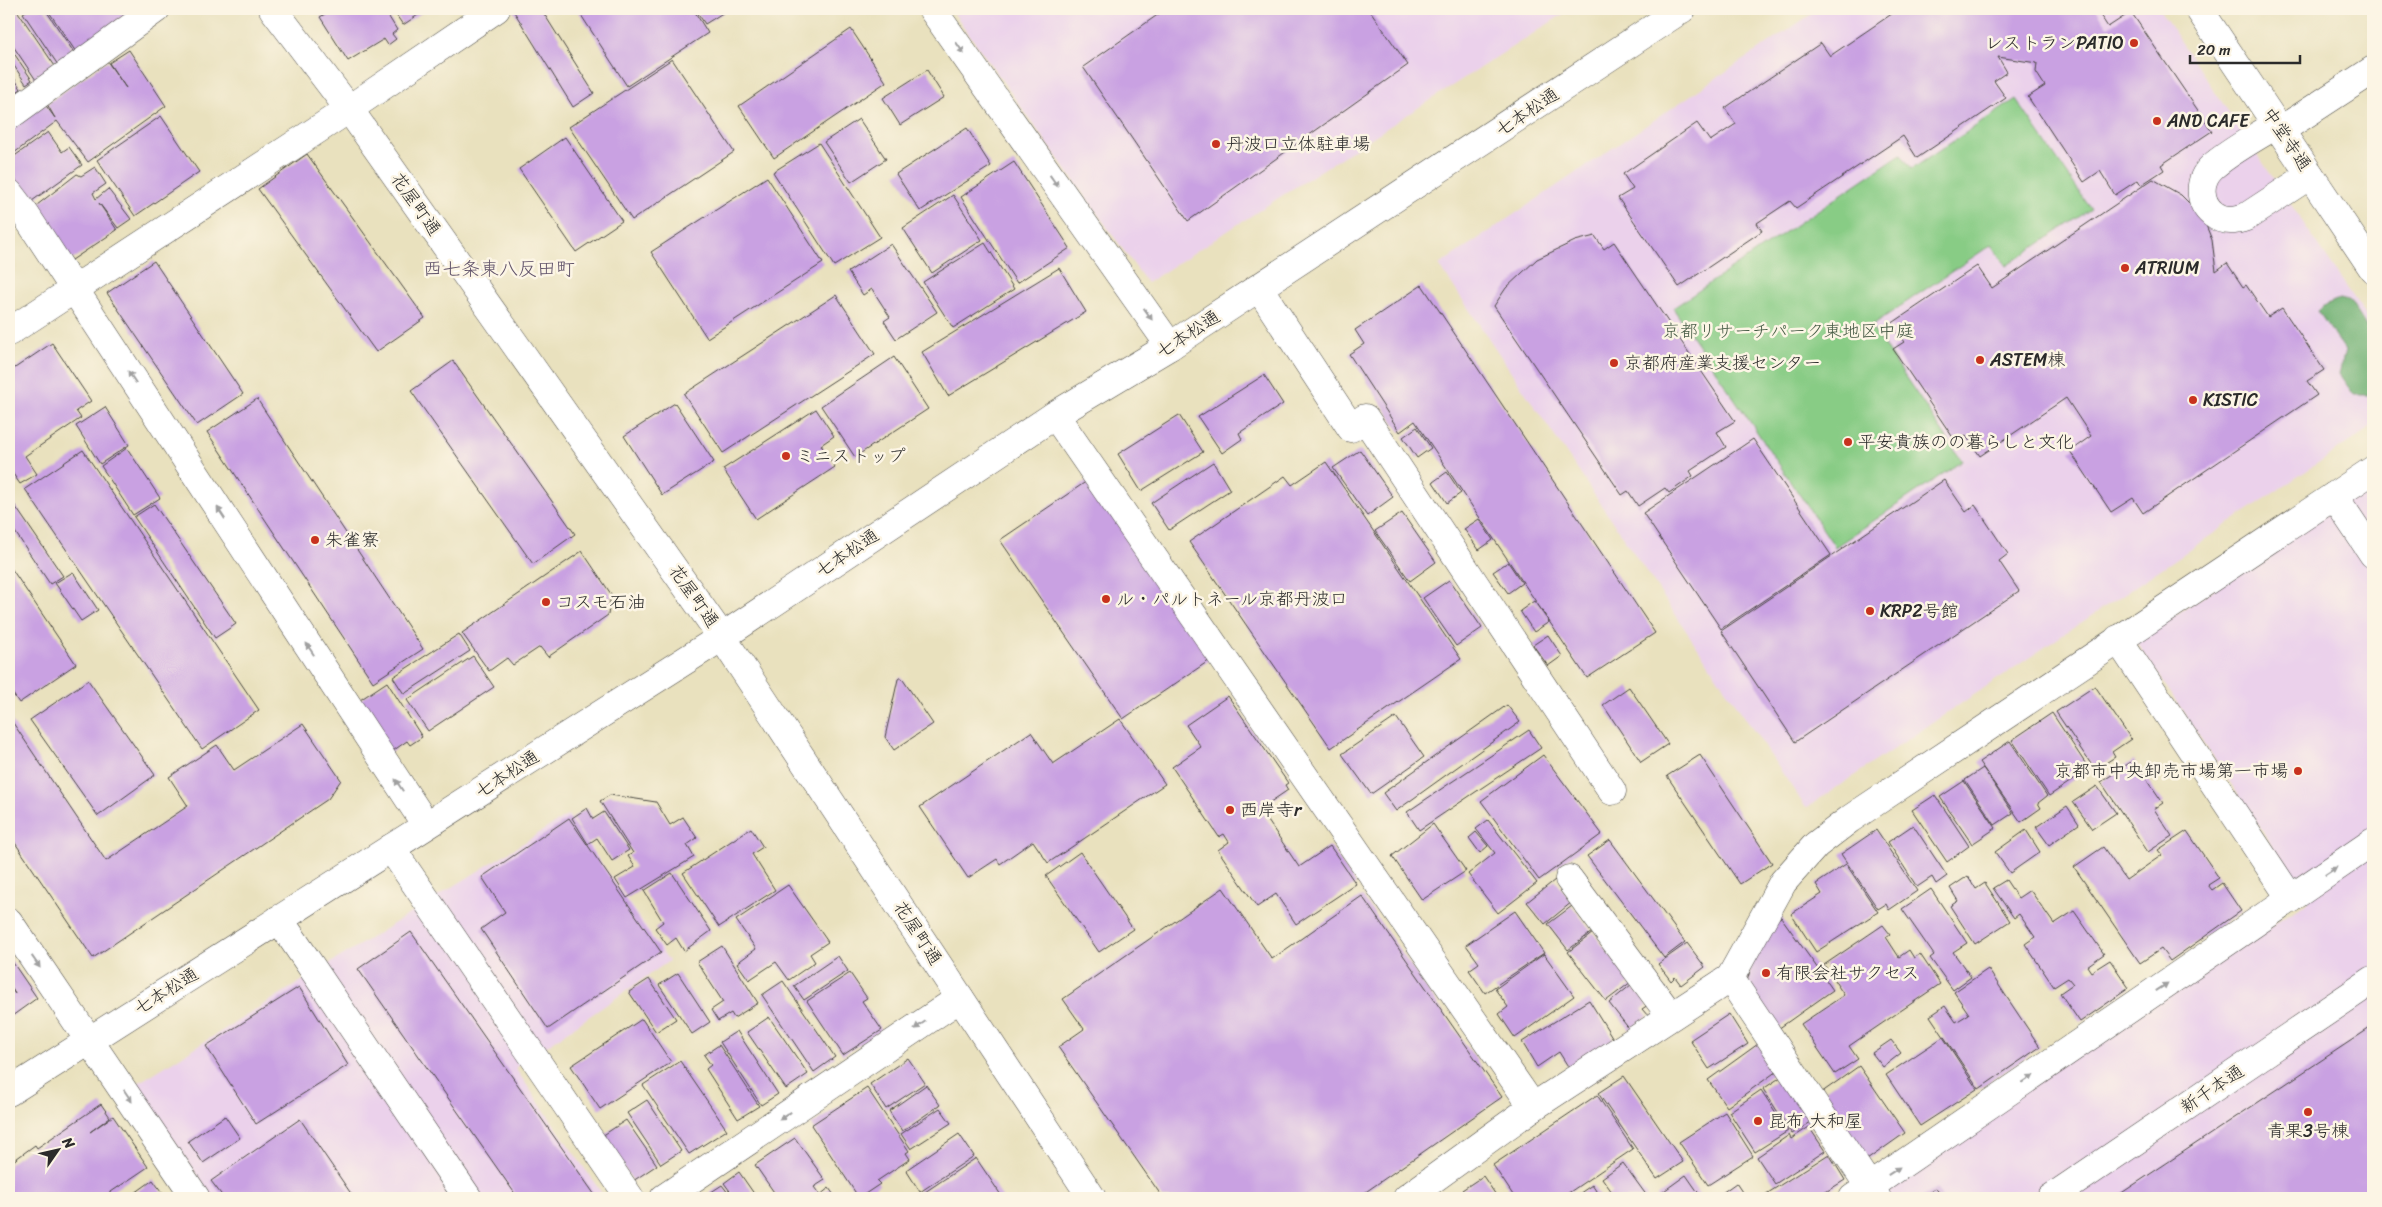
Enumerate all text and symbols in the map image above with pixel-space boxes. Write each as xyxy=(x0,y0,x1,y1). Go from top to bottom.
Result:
place label: レストランPATIO xyxy=(1985,27,2124,59)
scale bar xyxy=(2190,32,2300,64)
marker: レストランPATIO xyxy=(2128,37,2140,49)
text: 20 m xyxy=(2197,37,2231,63)
one-way arrow xyxy=(955,42,965,55)
street label: 七本松通 xyxy=(1488,79,1566,145)
street label: 中堂寺通 xyxy=(2254,100,2320,178)
place label: AND CAFE xyxy=(2166,105,2250,137)
marker: AND CAFE xyxy=(2151,115,2163,127)
place label: 丹波口立体駐車場 xyxy=(1226,128,1370,160)
marker: 丹波口立体駐車場 xyxy=(1210,138,1222,150)
street label: 花屋町通 xyxy=(382,165,450,243)
one-way arrow xyxy=(1049,174,1059,188)
district label: 西七条東八反田町 xyxy=(423,252,575,285)
place label: ATRIUM xyxy=(2134,252,2200,284)
marker: ATRIUM xyxy=(2119,262,2131,274)
street label: 七本松通 xyxy=(1149,301,1227,367)
one-way arrow xyxy=(1143,307,1153,320)
park label: 京都リサーチパーク東地区中庭 xyxy=(1662,315,1914,347)
place label: ASTEM棟 xyxy=(1989,344,2065,376)
place label: 京都府産業支援センター xyxy=(1624,347,1821,379)
marker: ASTEM棟 xyxy=(1974,354,1986,366)
marker: 京都府産業支援センター xyxy=(1608,357,1620,369)
one-way arrow xyxy=(127,370,137,384)
place label: KISTIC xyxy=(2203,384,2259,416)
marker: KISTIC xyxy=(2187,394,2199,406)
place label: 平安貴族のの暮らしと文化 xyxy=(1858,426,2074,458)
marker: 平安貴族のの暮らしと文化 xyxy=(1842,436,1854,448)
place label: ミニストップ xyxy=(796,440,906,472)
marker: ミニストップ xyxy=(780,450,792,462)
one-way arrow xyxy=(216,506,226,520)
street label: 七本松通 xyxy=(808,520,886,586)
place label: 朱雀寮 xyxy=(325,524,379,556)
marker: 朱雀寮 xyxy=(309,534,321,546)
street label: 花屋町通 xyxy=(660,557,728,635)
place label: ル・パルトネール京都丹波口 xyxy=(1116,583,1348,615)
place label: コスモ石油 xyxy=(556,586,645,618)
marker: ル・パルトネール京都丹波口 xyxy=(1100,593,1112,605)
place label: KRP2号館 xyxy=(1880,595,1959,627)
marker: コスモ石油 xyxy=(540,596,552,608)
marker: KRP2号館 xyxy=(1864,605,1876,617)
one-way arrow xyxy=(305,642,315,656)
street label: 七本松通 xyxy=(468,741,546,807)
place label: 京都市中央卸売市場第一市場 xyxy=(2054,755,2288,787)
marker: 京都市中央卸売市場第一市場 xyxy=(2292,765,2304,777)
one-way arrow xyxy=(395,778,404,791)
place label: 西岸寺r xyxy=(1240,794,1303,826)
marker: 西岸寺r xyxy=(1224,804,1236,816)
one-way arrow xyxy=(2325,866,2338,876)
street label: 花屋町通 xyxy=(885,894,951,972)
one-way arrow xyxy=(31,955,41,969)
place label: 有限会社サクセス xyxy=(1776,957,1919,989)
street label: 七本松通 xyxy=(127,958,205,1024)
marker: 有限会社サクセス xyxy=(1760,967,1772,979)
one-way arrow xyxy=(2155,982,2168,992)
one-way arrow xyxy=(913,1020,927,1030)
street label: 新千本通 xyxy=(2173,1056,2251,1122)
one-way arrow xyxy=(2021,1074,2034,1084)
one-way arrow xyxy=(123,1090,133,1103)
place label: 昆布 大和屋 xyxy=(1768,1105,1863,1137)
marker: 青果3号棟 xyxy=(2302,1106,2314,1118)
one-way arrow xyxy=(779,1112,792,1121)
marker: 昆布 大和屋 xyxy=(1752,1115,1764,1127)
place label: 青果3号棟 xyxy=(2267,1115,2349,1147)
north arrow xyxy=(32,1124,82,1174)
text: N xyxy=(55,1131,82,1154)
one-way arrow xyxy=(1887,1166,1900,1176)

